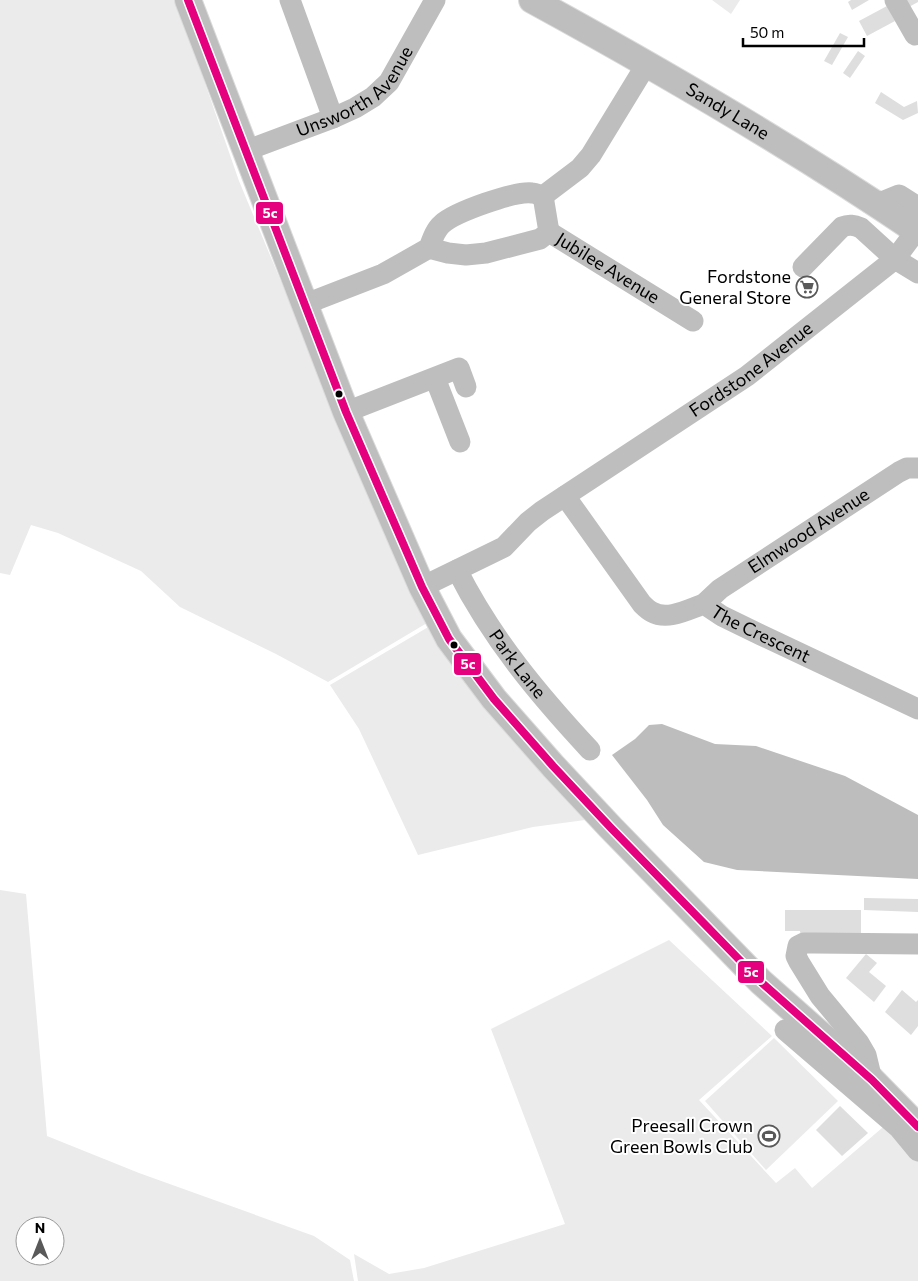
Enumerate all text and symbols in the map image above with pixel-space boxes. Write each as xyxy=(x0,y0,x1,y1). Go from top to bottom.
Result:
scale bar xyxy=(743,15,864,47)
text: 50 m xyxy=(750,23,784,41)
street label: Unsworth Avenue xyxy=(293,42,417,141)
street label: Sandy Lane xyxy=(682,77,774,144)
line badge: 5c xyxy=(255,201,284,225)
text: 5c xyxy=(263,204,278,221)
street label: Jubilee Avenue xyxy=(552,227,664,308)
place label: Fordstone General Store xyxy=(679,265,791,308)
supermarket icon: Fordstone General Store xyxy=(795,275,819,299)
street label: Fordstone Avenue xyxy=(685,317,816,421)
unlabelled marker xyxy=(334,389,344,399)
street label: Elmwood Avenue xyxy=(743,483,873,578)
street label: The Crescent xyxy=(707,600,814,667)
street label: Park Lane xyxy=(485,625,551,702)
unlabelled marker xyxy=(449,640,459,650)
line badge: 5c xyxy=(453,652,482,676)
text: 5c xyxy=(461,655,476,672)
line badge: 5c xyxy=(737,960,765,984)
text: 5c xyxy=(744,963,759,980)
place label: Preesall Crown Green Bowls Club xyxy=(610,1114,753,1157)
sports icon: Preesall Crown Green Bowls Club xyxy=(757,1124,781,1148)
north arrow xyxy=(15,1216,65,1266)
text: N xyxy=(35,1219,45,1236)

